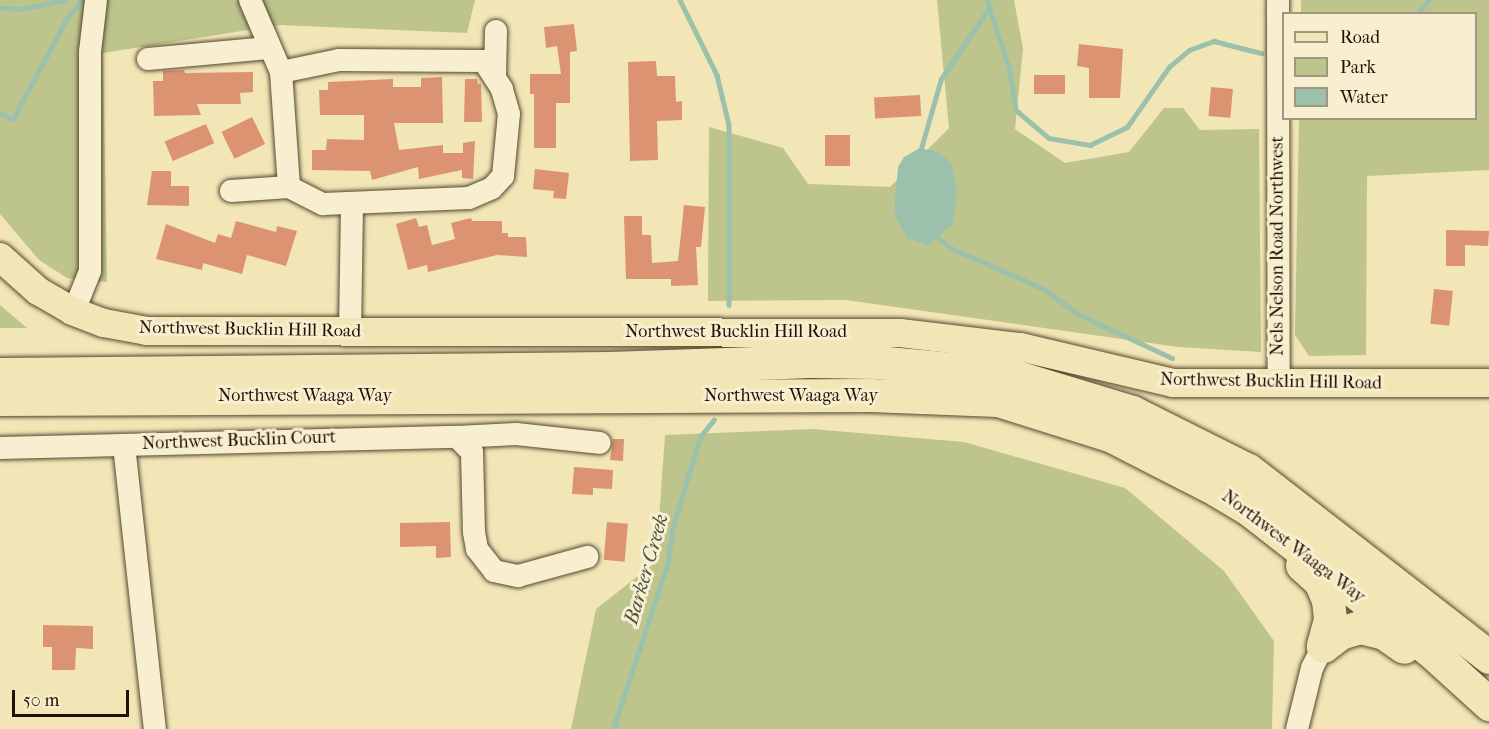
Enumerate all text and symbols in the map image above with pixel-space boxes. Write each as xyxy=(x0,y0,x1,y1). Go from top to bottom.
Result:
legend xyxy=(1282,12,1477,120)
text: Road xyxy=(1340,27,1380,48)
text: Park xyxy=(1340,57,1376,78)
text: Water xyxy=(1340,87,1388,108)
street label: Nels Nelson Road Northwest xyxy=(1267,136,1289,356)
street label: Northwest Bucklin Hill Road xyxy=(139,317,361,343)
street label: Northwest Bucklin Hill Road xyxy=(625,321,847,343)
street label: Northwest Bucklin Hill Road xyxy=(1160,369,1382,395)
street label: Northwest Waaga Way xyxy=(218,385,392,407)
street label: Northwest Waaga Way xyxy=(704,385,878,407)
street label: Northwest Bucklin Court xyxy=(142,427,336,455)
street label: Northwest Waaga Way xyxy=(1217,486,1369,608)
water label: Barker Creek xyxy=(619,511,673,627)
scale bar xyxy=(15,678,132,716)
text: 50 m xyxy=(23,690,59,711)

